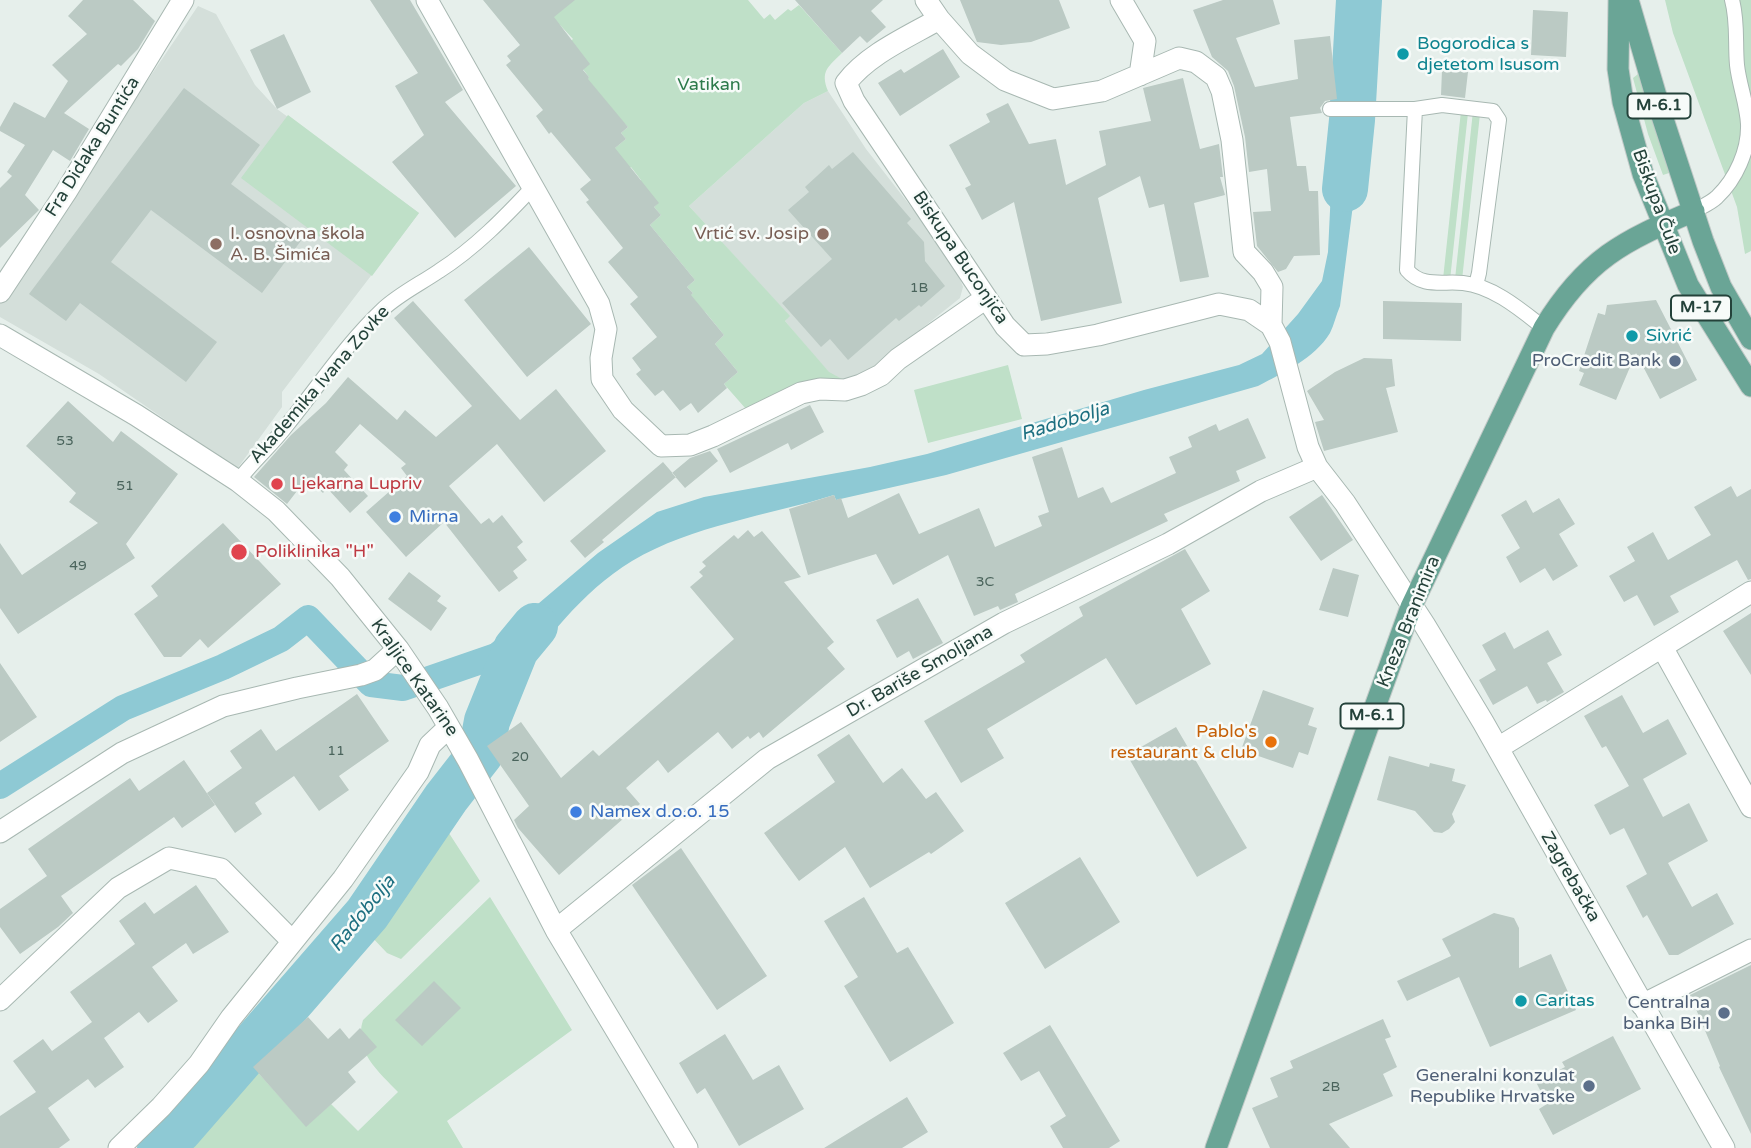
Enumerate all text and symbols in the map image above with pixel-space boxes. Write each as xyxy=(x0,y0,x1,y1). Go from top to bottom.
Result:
place label: Bogorodica s djetetom Isusom xyxy=(1417,33,1560,76)
marker: Bogorodica s djetetom Isusom xyxy=(1395,46,1411,62)
street label: Fra Didaka Buntića xyxy=(41,73,145,221)
park label: Vatikan xyxy=(677,74,741,96)
road number: M-6.1 xyxy=(1628,94,1690,118)
street label: Biskupa Čule xyxy=(1627,146,1685,258)
street label: Biskupa Buconjića xyxy=(907,187,1013,329)
place label: I. osnovna škola A. B. Šimića xyxy=(230,223,365,266)
place label: Vrtić sv. Josip xyxy=(694,223,809,245)
marker: Vrtić sv. Josip xyxy=(815,226,831,242)
marker: I. osnovna škola A. B. Šimića xyxy=(208,236,224,252)
house number: 1B xyxy=(910,280,928,296)
road number: M-17 xyxy=(1671,296,1731,320)
street label: Akademika Ivana Zovke xyxy=(246,302,394,468)
place label: Sivrić xyxy=(1646,325,1692,347)
marker: Sivrić xyxy=(1624,328,1640,344)
place label: ProCredit Bank xyxy=(1532,350,1661,372)
marker: ProCredit Bank xyxy=(1667,353,1683,369)
water label: Radobolja xyxy=(1018,398,1112,446)
house number: 53 xyxy=(56,433,74,449)
place label: Ljekarna Lupriv xyxy=(291,473,422,495)
marker: Ljekarna Lupriv xyxy=(269,476,285,492)
house number: 51 xyxy=(116,478,134,494)
place label: Mirna xyxy=(409,506,459,528)
marker: Mirna xyxy=(387,509,403,525)
place label: Poliklinika "H" xyxy=(255,541,374,563)
marker: Poliklinika "H" xyxy=(229,542,249,562)
street label: Kneza Branimira xyxy=(1373,553,1445,691)
house number: 49 xyxy=(69,558,87,574)
house number: 3C xyxy=(976,574,994,590)
street label: Kraljice Katarine xyxy=(365,615,463,741)
street label: Dr. Bariše Smoljana xyxy=(843,621,997,723)
road number: M-6.1 xyxy=(1340,704,1404,729)
place label: Pablo's restaurant & club xyxy=(1110,721,1257,764)
marker: Pablo's restaurant & club xyxy=(1263,734,1279,750)
house number: 11 xyxy=(327,743,345,759)
house number: 20 xyxy=(511,749,529,765)
place label: Namex d.o.o. 15 xyxy=(590,801,729,823)
marker: Namex d.o.o. 15 xyxy=(568,804,584,820)
street label: Zagrebačka xyxy=(1536,828,1604,926)
water label: Radobolja xyxy=(325,871,401,957)
place label: Caritas xyxy=(1535,990,1595,1012)
place label: Centralna banka BiH xyxy=(1623,992,1710,1034)
marker: Caritas xyxy=(1513,993,1529,1009)
marker: Centralna banka BiH xyxy=(1716,1005,1732,1021)
place label: Generalni konzulat Republike Hrvatske xyxy=(1410,1065,1575,1108)
marker: Generalni konzulat Republike Hrvatske xyxy=(1581,1078,1597,1094)
house number: 2B xyxy=(1322,1079,1340,1095)

